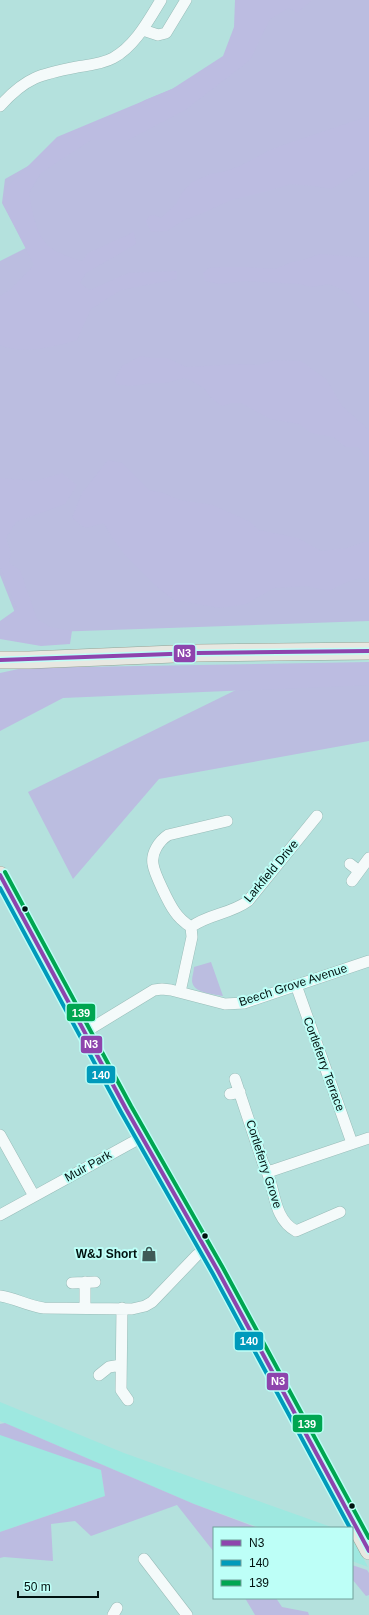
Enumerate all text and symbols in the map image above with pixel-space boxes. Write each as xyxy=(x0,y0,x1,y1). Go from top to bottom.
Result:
line badge: N3 xyxy=(173,644,196,663)
text: N3 xyxy=(177,647,191,659)
street label: Larkfield Drive xyxy=(241,837,301,905)
unlabelled marker xyxy=(20,904,30,914)
street label: Beech Grove Avenue xyxy=(237,961,349,1009)
line badge: 139 xyxy=(66,1003,96,1022)
text: 139 xyxy=(72,1007,90,1019)
street label: Cortleferry Terrace xyxy=(300,1015,348,1113)
line badge: N3 xyxy=(80,1035,103,1054)
text: N3 xyxy=(84,1038,98,1050)
line badge: 140 xyxy=(86,1065,116,1084)
text: 140 xyxy=(92,1069,110,1081)
street label: Cortleferry Grove xyxy=(243,1118,285,1210)
street label: Muir Park xyxy=(62,1147,115,1185)
unlabelled marker xyxy=(200,1231,210,1241)
shop icon: W&J Short xyxy=(140,1245,158,1263)
place label: W&J Short xyxy=(76,1247,137,1261)
line badge: 140 xyxy=(234,1331,264,1351)
text: 140 xyxy=(240,1335,258,1347)
line badge: N3 xyxy=(266,1372,289,1391)
text: N3 xyxy=(271,1375,285,1387)
line badge: 139 xyxy=(292,1414,323,1433)
text: 139 xyxy=(298,1418,316,1430)
unlabelled marker xyxy=(347,1501,357,1511)
legend xyxy=(213,1527,353,1599)
text: N3 xyxy=(249,1536,265,1550)
text: 140 xyxy=(249,1556,269,1570)
scale bar xyxy=(18,1573,98,1599)
text: 139 xyxy=(249,1576,269,1590)
text: 50 m xyxy=(24,1580,51,1594)

